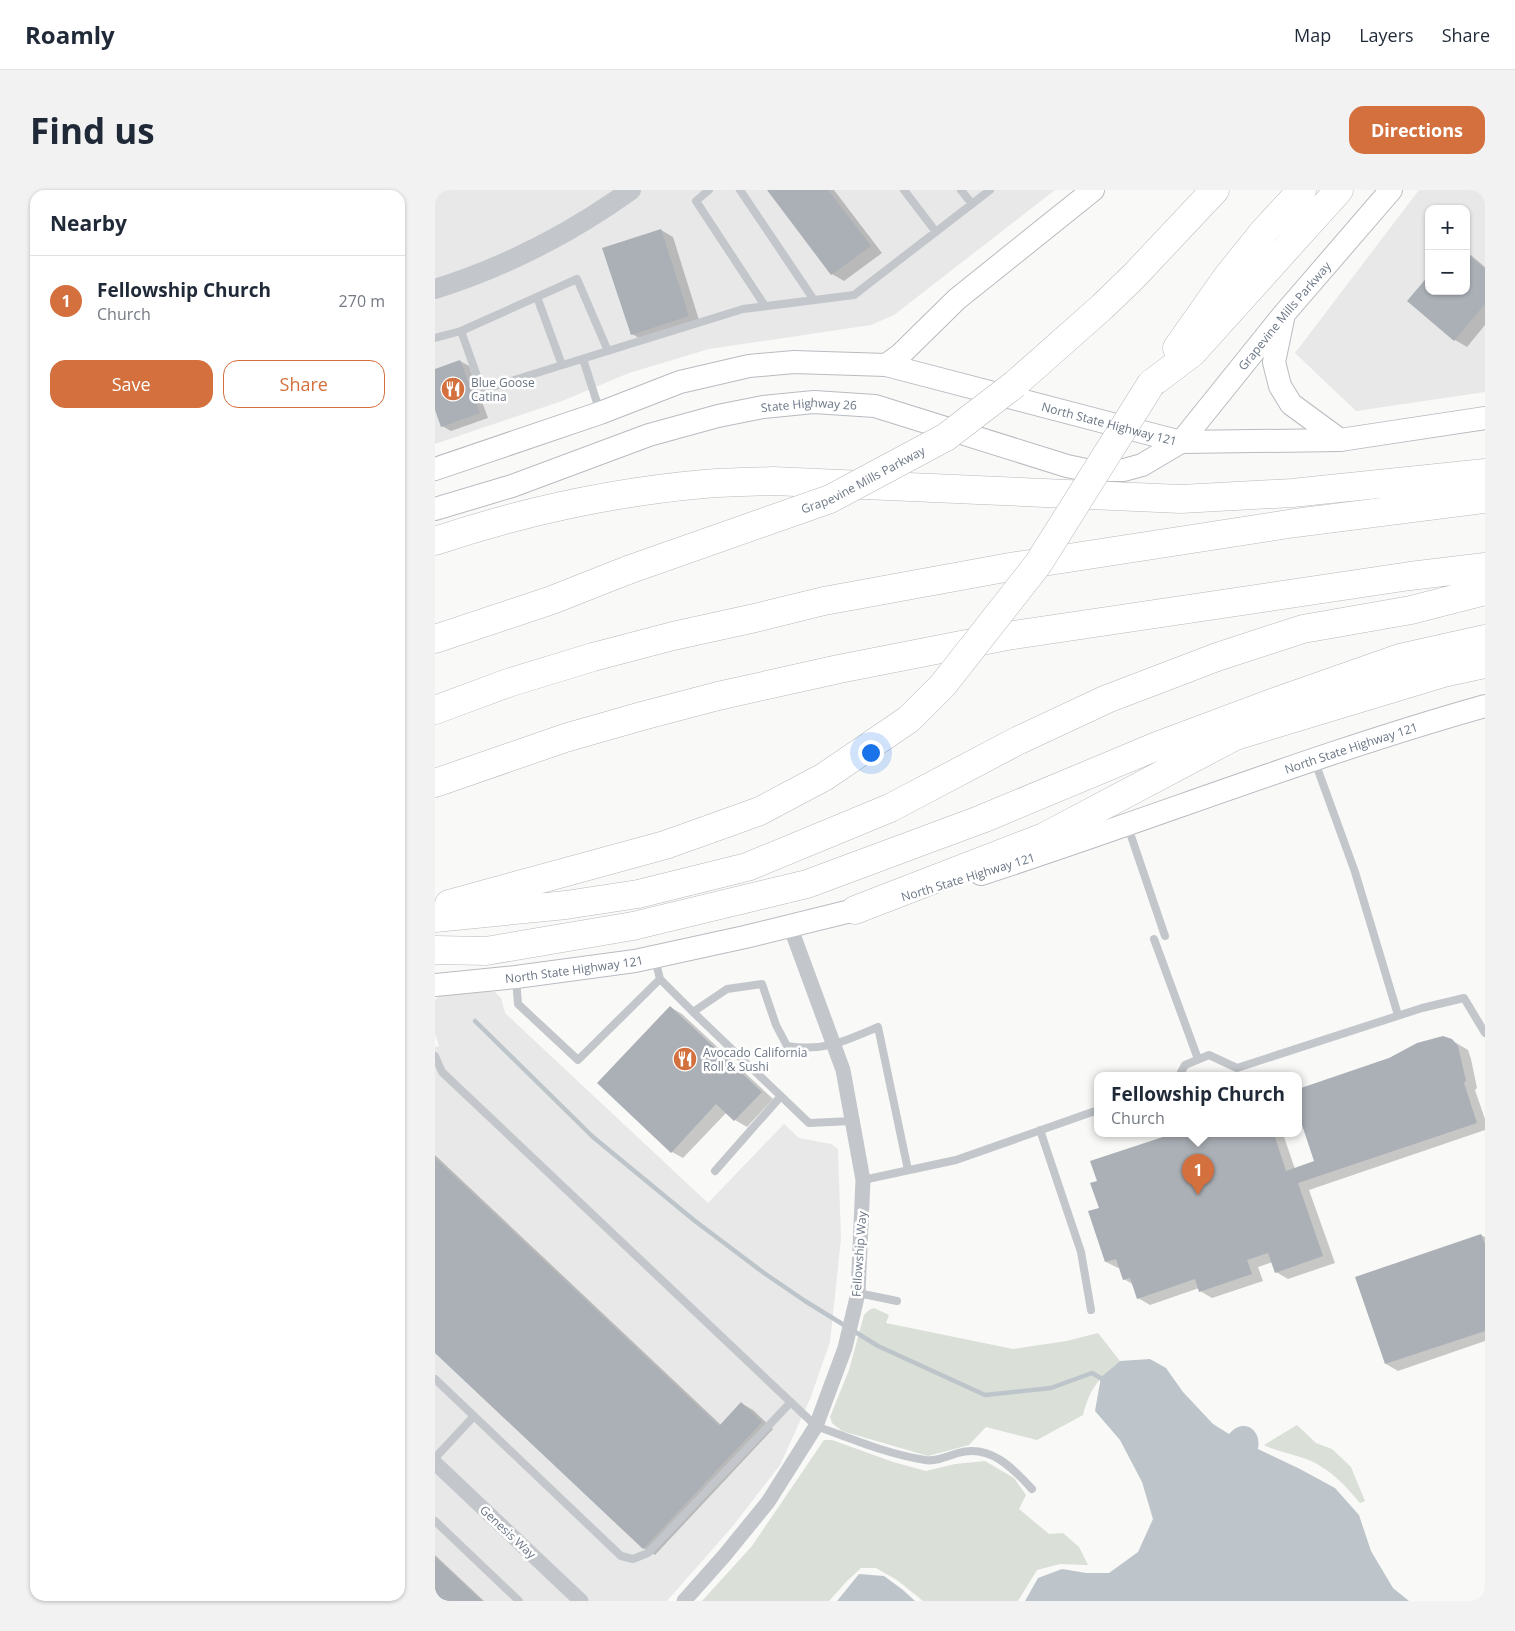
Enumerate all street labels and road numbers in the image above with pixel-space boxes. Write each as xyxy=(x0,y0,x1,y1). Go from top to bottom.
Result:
street label: Grapevine Mills Parkway xyxy=(1234,257,1335,373)
street label: State Highway 26 xyxy=(760,393,858,416)
street label: North State Highway 121 xyxy=(1040,398,1179,449)
street label: Grapevine Mills Parkway xyxy=(799,441,928,517)
street label: North State Highway 121 xyxy=(1282,718,1420,777)
street label: North State Highway 121 xyxy=(899,849,1037,905)
street label: North State Highway 121 xyxy=(504,951,645,987)
street label: Fellowship Way xyxy=(848,1210,871,1297)
street label: Genesis Way xyxy=(476,1502,540,1563)

